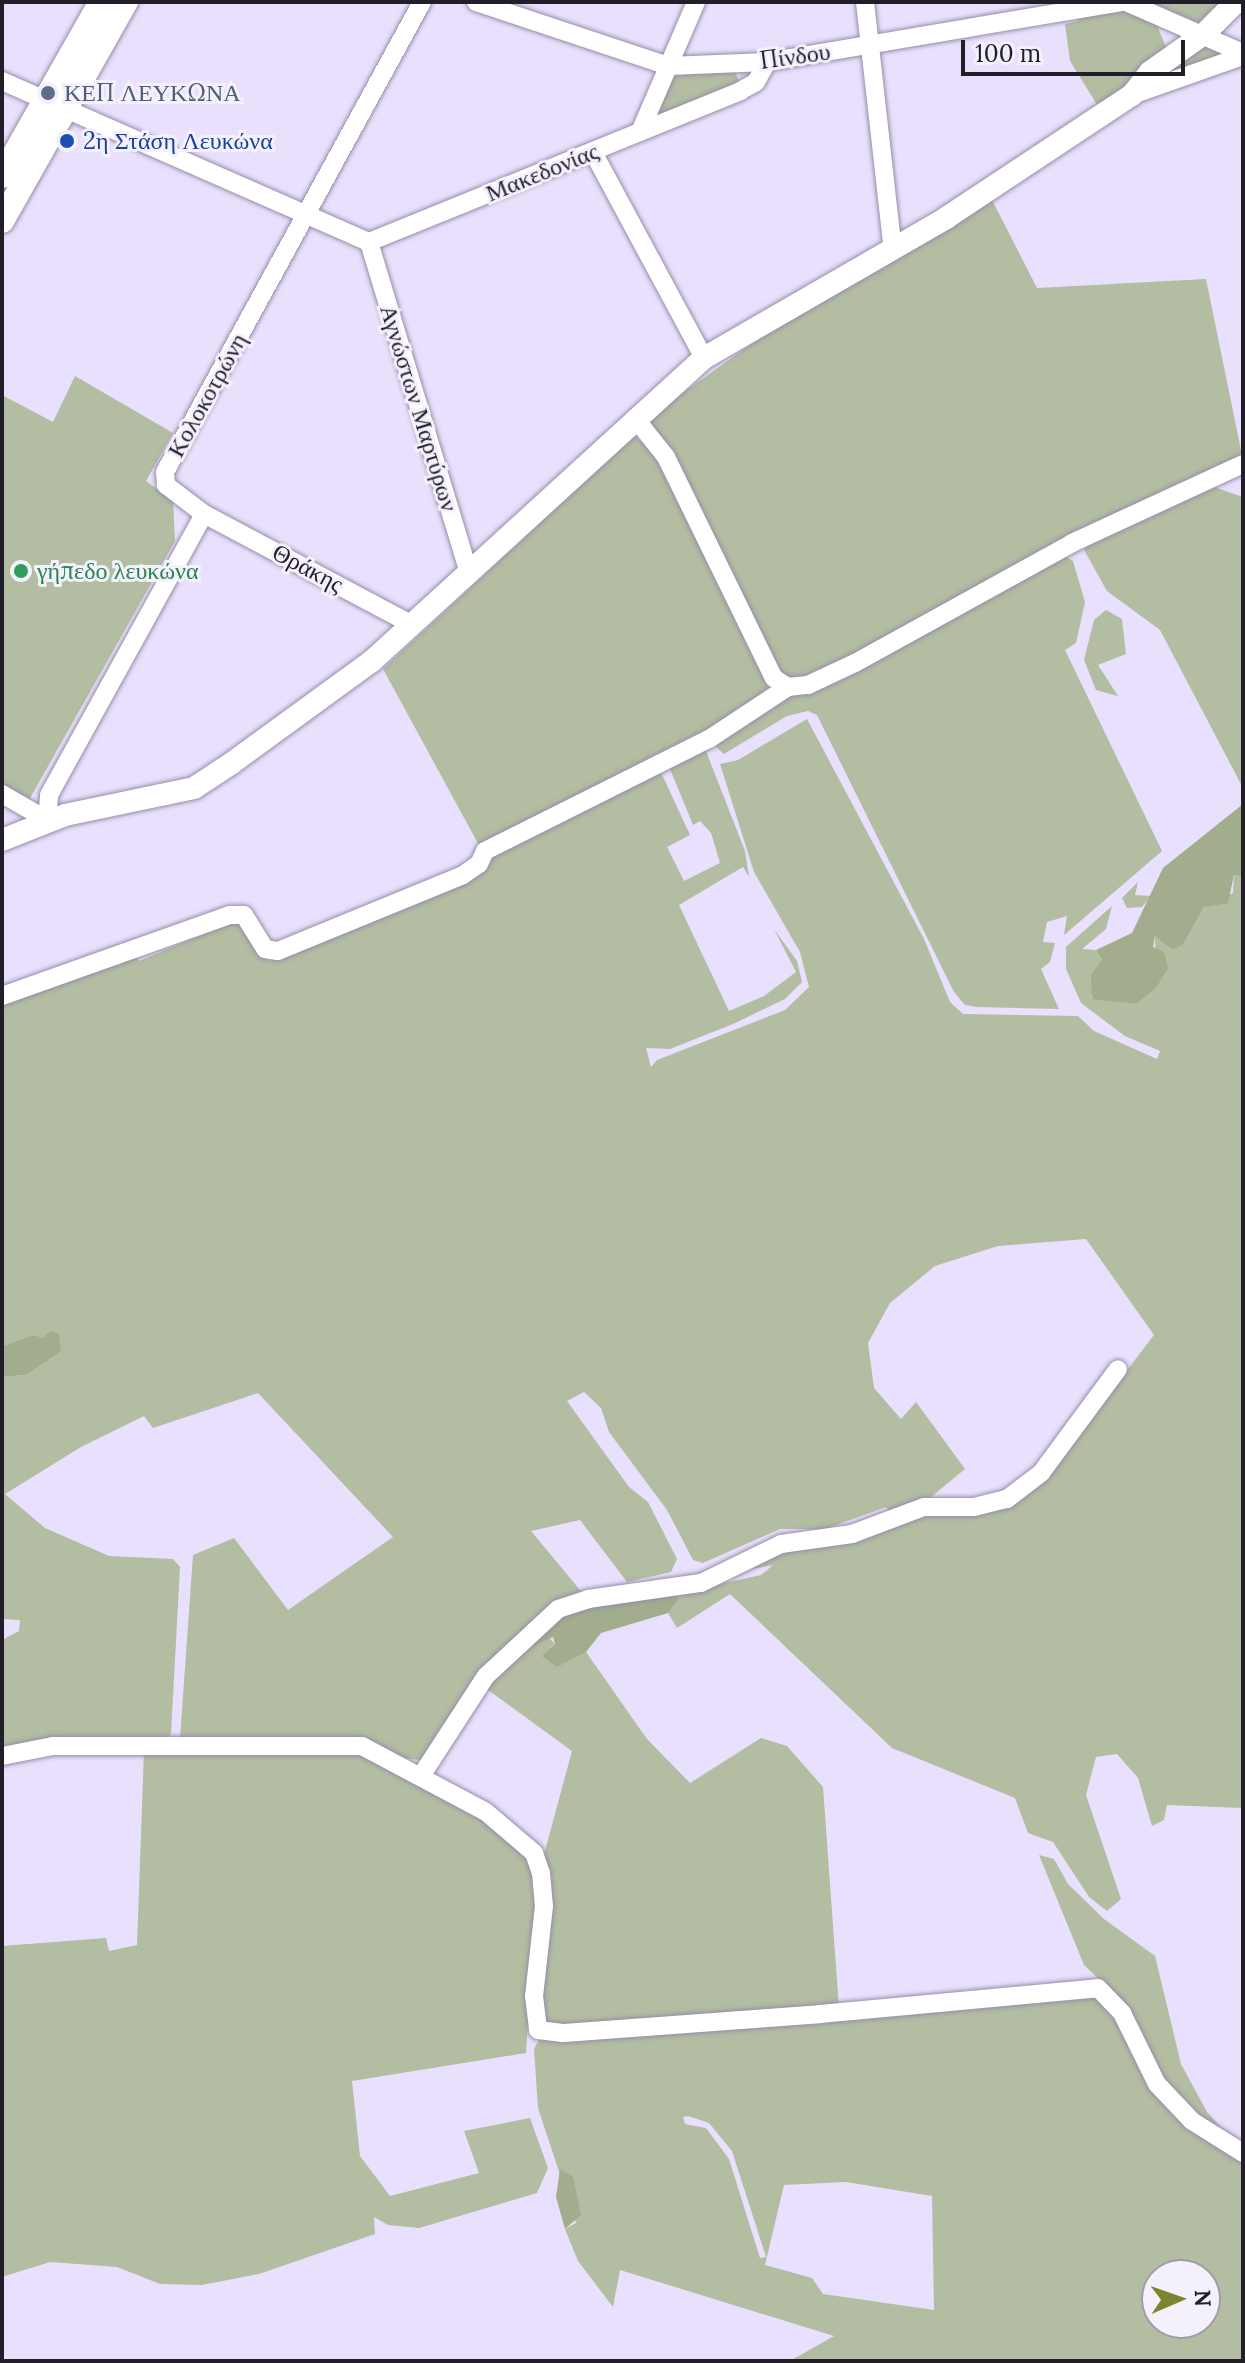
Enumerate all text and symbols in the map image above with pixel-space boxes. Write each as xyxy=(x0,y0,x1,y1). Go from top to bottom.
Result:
scale bar xyxy=(965,24,1189,74)
street label: Πίνδου xyxy=(758,37,832,75)
text: 100 m xyxy=(975,38,1041,69)
place label: ΚΕΠ ΛΕΥΚΩΝΑ xyxy=(64,79,241,107)
marker: ΚΕΠ ΛΕΥΚΩΝΑ xyxy=(39,84,57,102)
place label: 2η Στάση Λευκώνα xyxy=(83,127,273,155)
marker: 2η Στάση Λευκώνα xyxy=(58,132,76,150)
street label: Μακεδονίας xyxy=(482,136,602,208)
street label: Αγνώστων Μαρτύρων xyxy=(374,301,464,515)
street label: Κολοκοτρώνη xyxy=(161,328,253,462)
street label: Θράκης xyxy=(268,537,348,599)
place label: γήπεδο λευκώνα xyxy=(37,557,198,585)
marker: γήπεδο λευκώνα xyxy=(12,562,30,580)
north arrow xyxy=(1141,2259,1221,2339)
text: N xyxy=(1189,2289,1217,2307)

